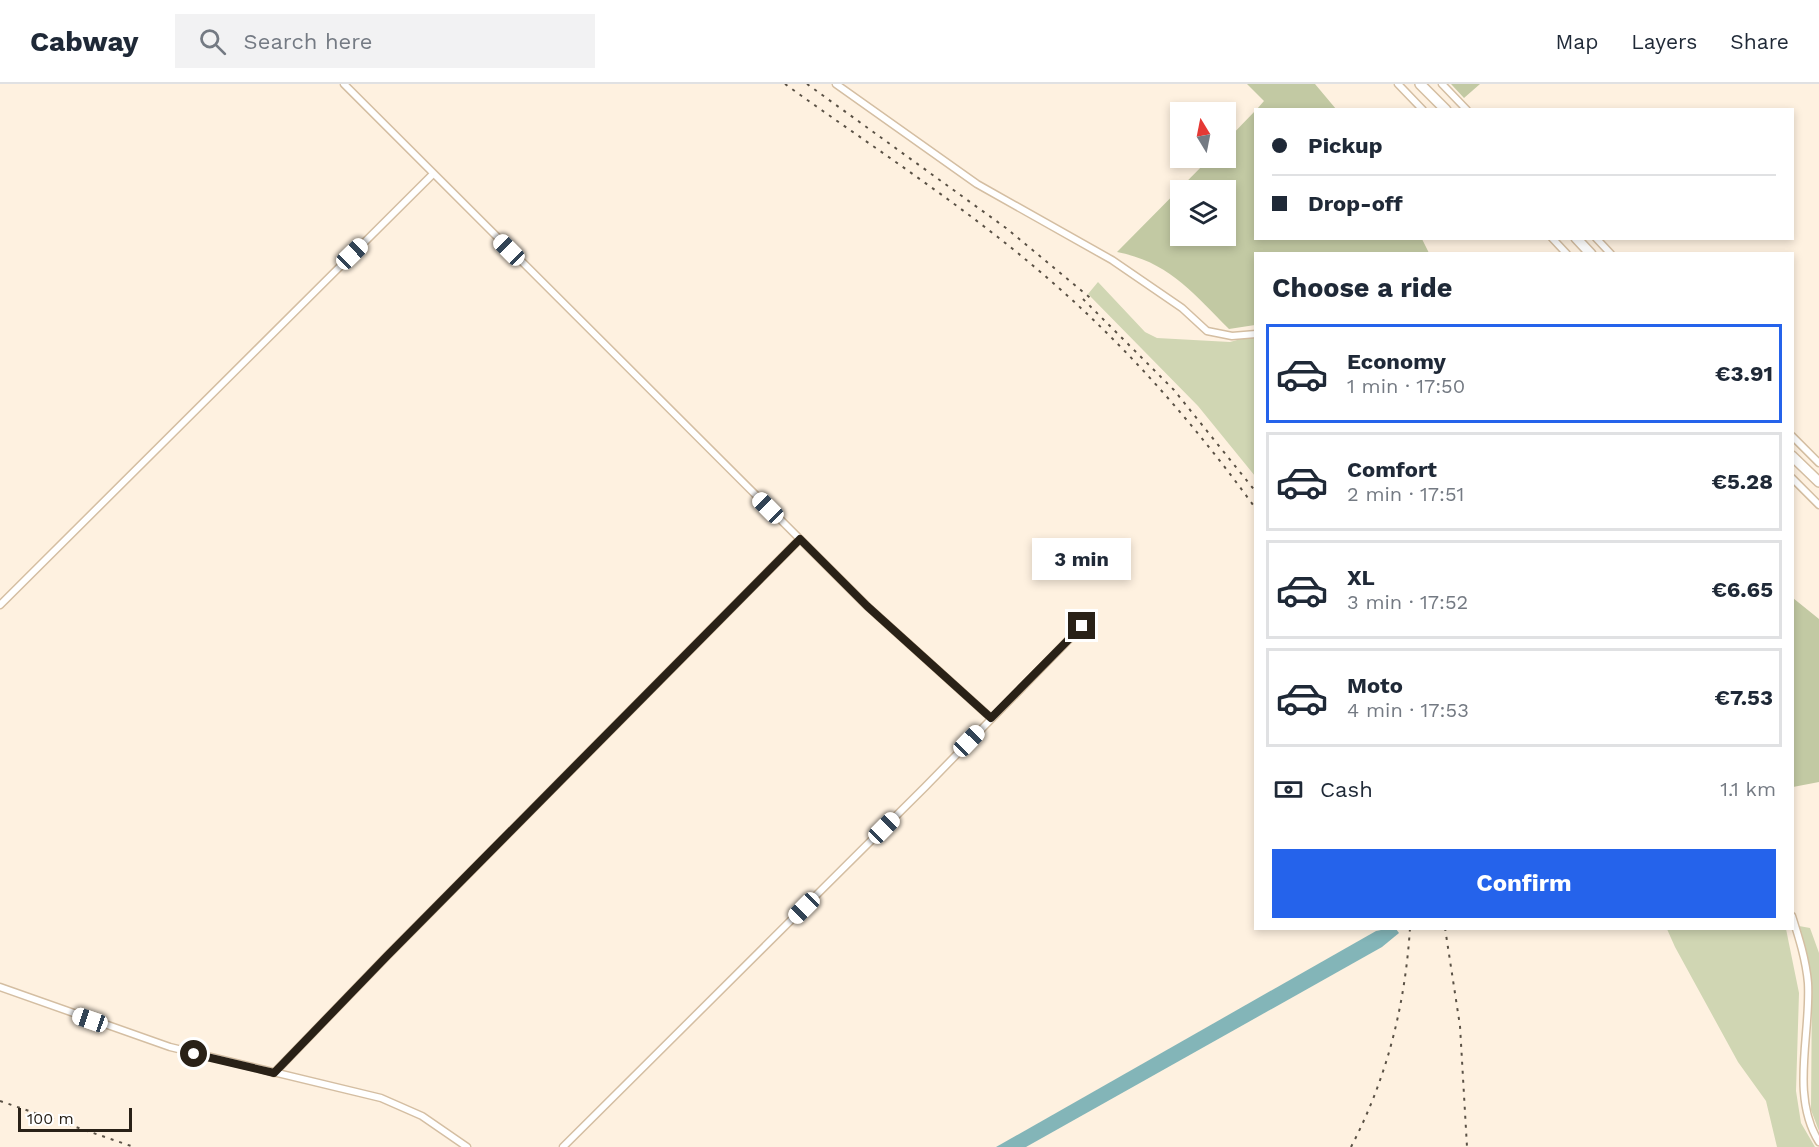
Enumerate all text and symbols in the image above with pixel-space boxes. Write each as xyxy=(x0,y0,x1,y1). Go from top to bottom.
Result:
search box xyxy=(175,14,595,68)
text: Cabway xyxy=(30,25,139,58)
icon: search xyxy=(196,25,229,58)
text: Search here xyxy=(244,29,373,54)
text: Map xyxy=(1555,29,1598,54)
text: Layers xyxy=(1631,29,1697,54)
text: Share xyxy=(1730,29,1789,54)
north arrow xyxy=(1170,102,1236,168)
map controls xyxy=(1170,102,1236,246)
text: Pickup xyxy=(1308,133,1383,158)
button: layers xyxy=(1170,180,1236,246)
text: Drop-off xyxy=(1308,191,1403,216)
car xyxy=(490,231,528,269)
car xyxy=(333,235,371,273)
text: Choose a ride xyxy=(1272,272,1452,304)
icon: car xyxy=(1275,347,1329,401)
text: Economy xyxy=(1347,349,1446,374)
text: €3.91 xyxy=(1715,361,1773,386)
text: 1 min · 17:50 xyxy=(1347,374,1465,398)
icon: car xyxy=(1275,455,1329,509)
text: Comfort xyxy=(1347,457,1437,482)
text: €5.28 xyxy=(1711,469,1773,494)
text: 2 min · 17:51 xyxy=(1347,482,1464,506)
car xyxy=(749,489,787,527)
callout: 3 min xyxy=(1032,539,1132,581)
text: 3 min xyxy=(1054,547,1109,571)
icon: car xyxy=(1275,563,1329,617)
text: XL xyxy=(1347,565,1375,590)
text: €6.65 xyxy=(1711,577,1773,602)
text: 3 min · 17:52 xyxy=(1347,590,1468,614)
route end xyxy=(1068,612,1095,639)
icon: car xyxy=(1275,671,1329,725)
text: Moto xyxy=(1347,673,1403,698)
text: €7.53 xyxy=(1715,685,1773,710)
text: 4 min · 17:53 xyxy=(1347,698,1469,722)
car xyxy=(950,722,988,760)
icon: cash xyxy=(1272,773,1305,806)
text: Cash xyxy=(1320,777,1373,802)
text: 1.1 km xyxy=(1720,777,1776,801)
car xyxy=(865,809,903,847)
button: Confirm xyxy=(1272,849,1776,918)
car xyxy=(785,889,823,927)
car xyxy=(70,1006,110,1034)
route start xyxy=(180,1040,207,1067)
scale bar xyxy=(18,1105,132,1132)
text: 100 m xyxy=(27,1109,74,1128)

